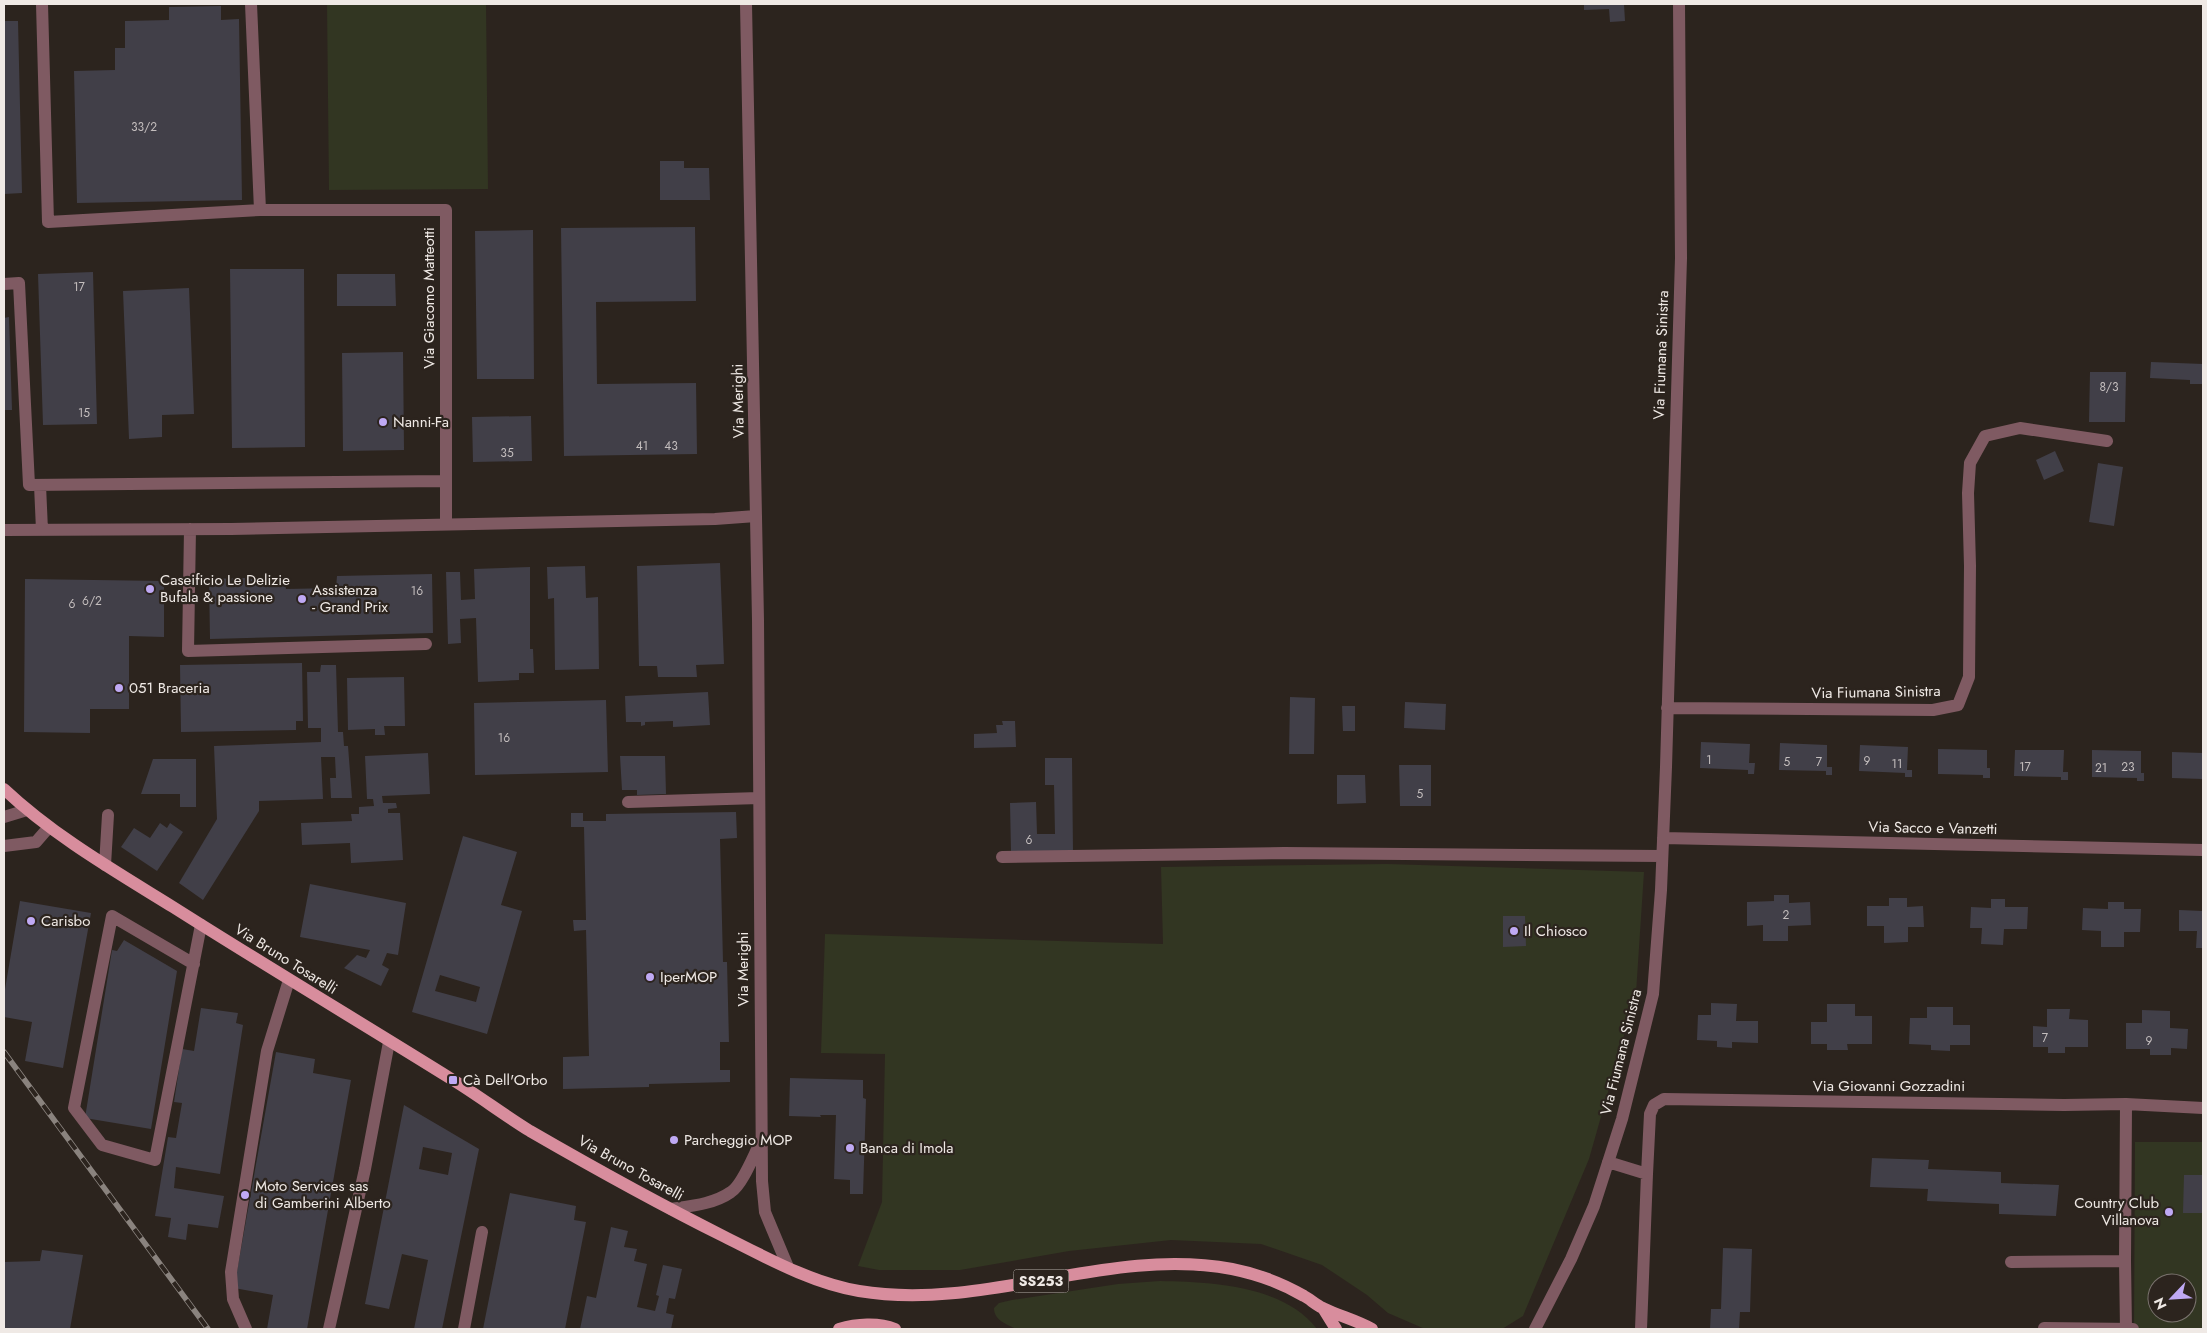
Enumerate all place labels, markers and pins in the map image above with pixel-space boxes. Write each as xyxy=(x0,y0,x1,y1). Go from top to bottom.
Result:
place label: Nanni-Fa xyxy=(393,411,449,433)
marker: Nanni-Fa xyxy=(377,416,389,428)
place label: Caseificio Le Delizie Bufala & passione xyxy=(160,569,290,608)
place label: Assistenza - Grand Prix xyxy=(312,579,389,618)
marker: Caseificio Le Delizie Bufala & passione xyxy=(144,583,156,595)
marker: Assistenza - Grand Prix xyxy=(296,593,308,605)
place label: 051 Braceria xyxy=(129,677,210,699)
marker: 051 Braceria xyxy=(113,682,125,694)
place label: Carisbo xyxy=(41,910,90,932)
marker: Carisbo xyxy=(25,915,37,927)
place label: Il Chiosco xyxy=(1524,920,1587,942)
marker: Il Chiosco xyxy=(1508,925,1520,937)
place label: IperMOP xyxy=(660,966,717,988)
marker: IperMOP xyxy=(644,971,656,983)
place label: Cà Dell'Orbo xyxy=(463,1069,547,1091)
marker: Cà Dell'Orbo xyxy=(447,1074,459,1086)
place label: Parcheggio MOP xyxy=(684,1129,793,1151)
marker: Parcheggio MOP xyxy=(668,1134,680,1146)
place label: Banca di Imola xyxy=(860,1137,954,1159)
marker: Banca di Imola xyxy=(844,1142,856,1154)
place label: Moto Services sas di Gamberini Alberto xyxy=(255,1175,391,1214)
marker: Moto Services sas di Gamberini Alberto xyxy=(239,1189,251,1201)
place label: Country Club Villanova xyxy=(2074,1192,2159,1231)
marker: Country Club Villanova xyxy=(2163,1206,2175,1218)

